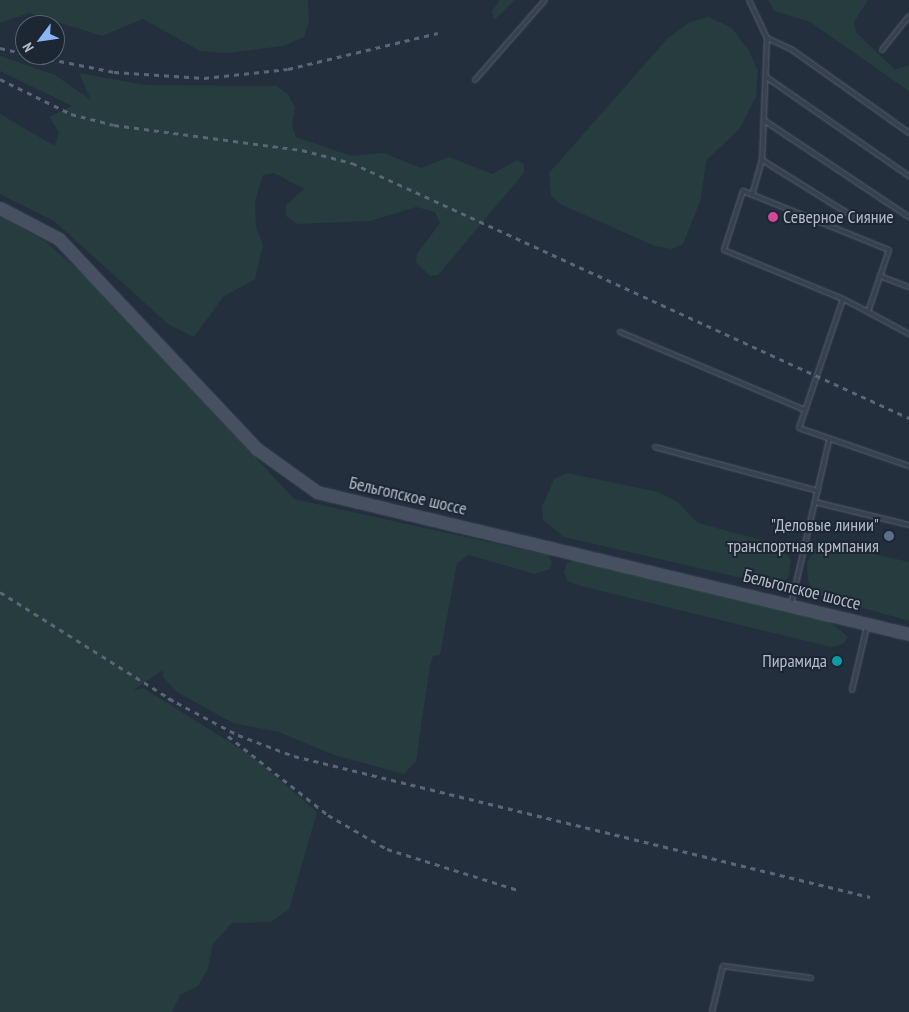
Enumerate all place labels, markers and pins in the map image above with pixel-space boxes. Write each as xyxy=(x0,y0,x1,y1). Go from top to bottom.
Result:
place label: Северное Сияние xyxy=(783,206,894,228)
marker: Северное Сияние xyxy=(767,211,779,223)
place label: "Деловые линии" транспортная крмпания xyxy=(727,515,879,558)
marker: "Деловые линии" транспортная крмпания xyxy=(883,530,895,542)
place label: Пирамида xyxy=(762,650,827,672)
marker: Пирамида xyxy=(831,655,843,667)

